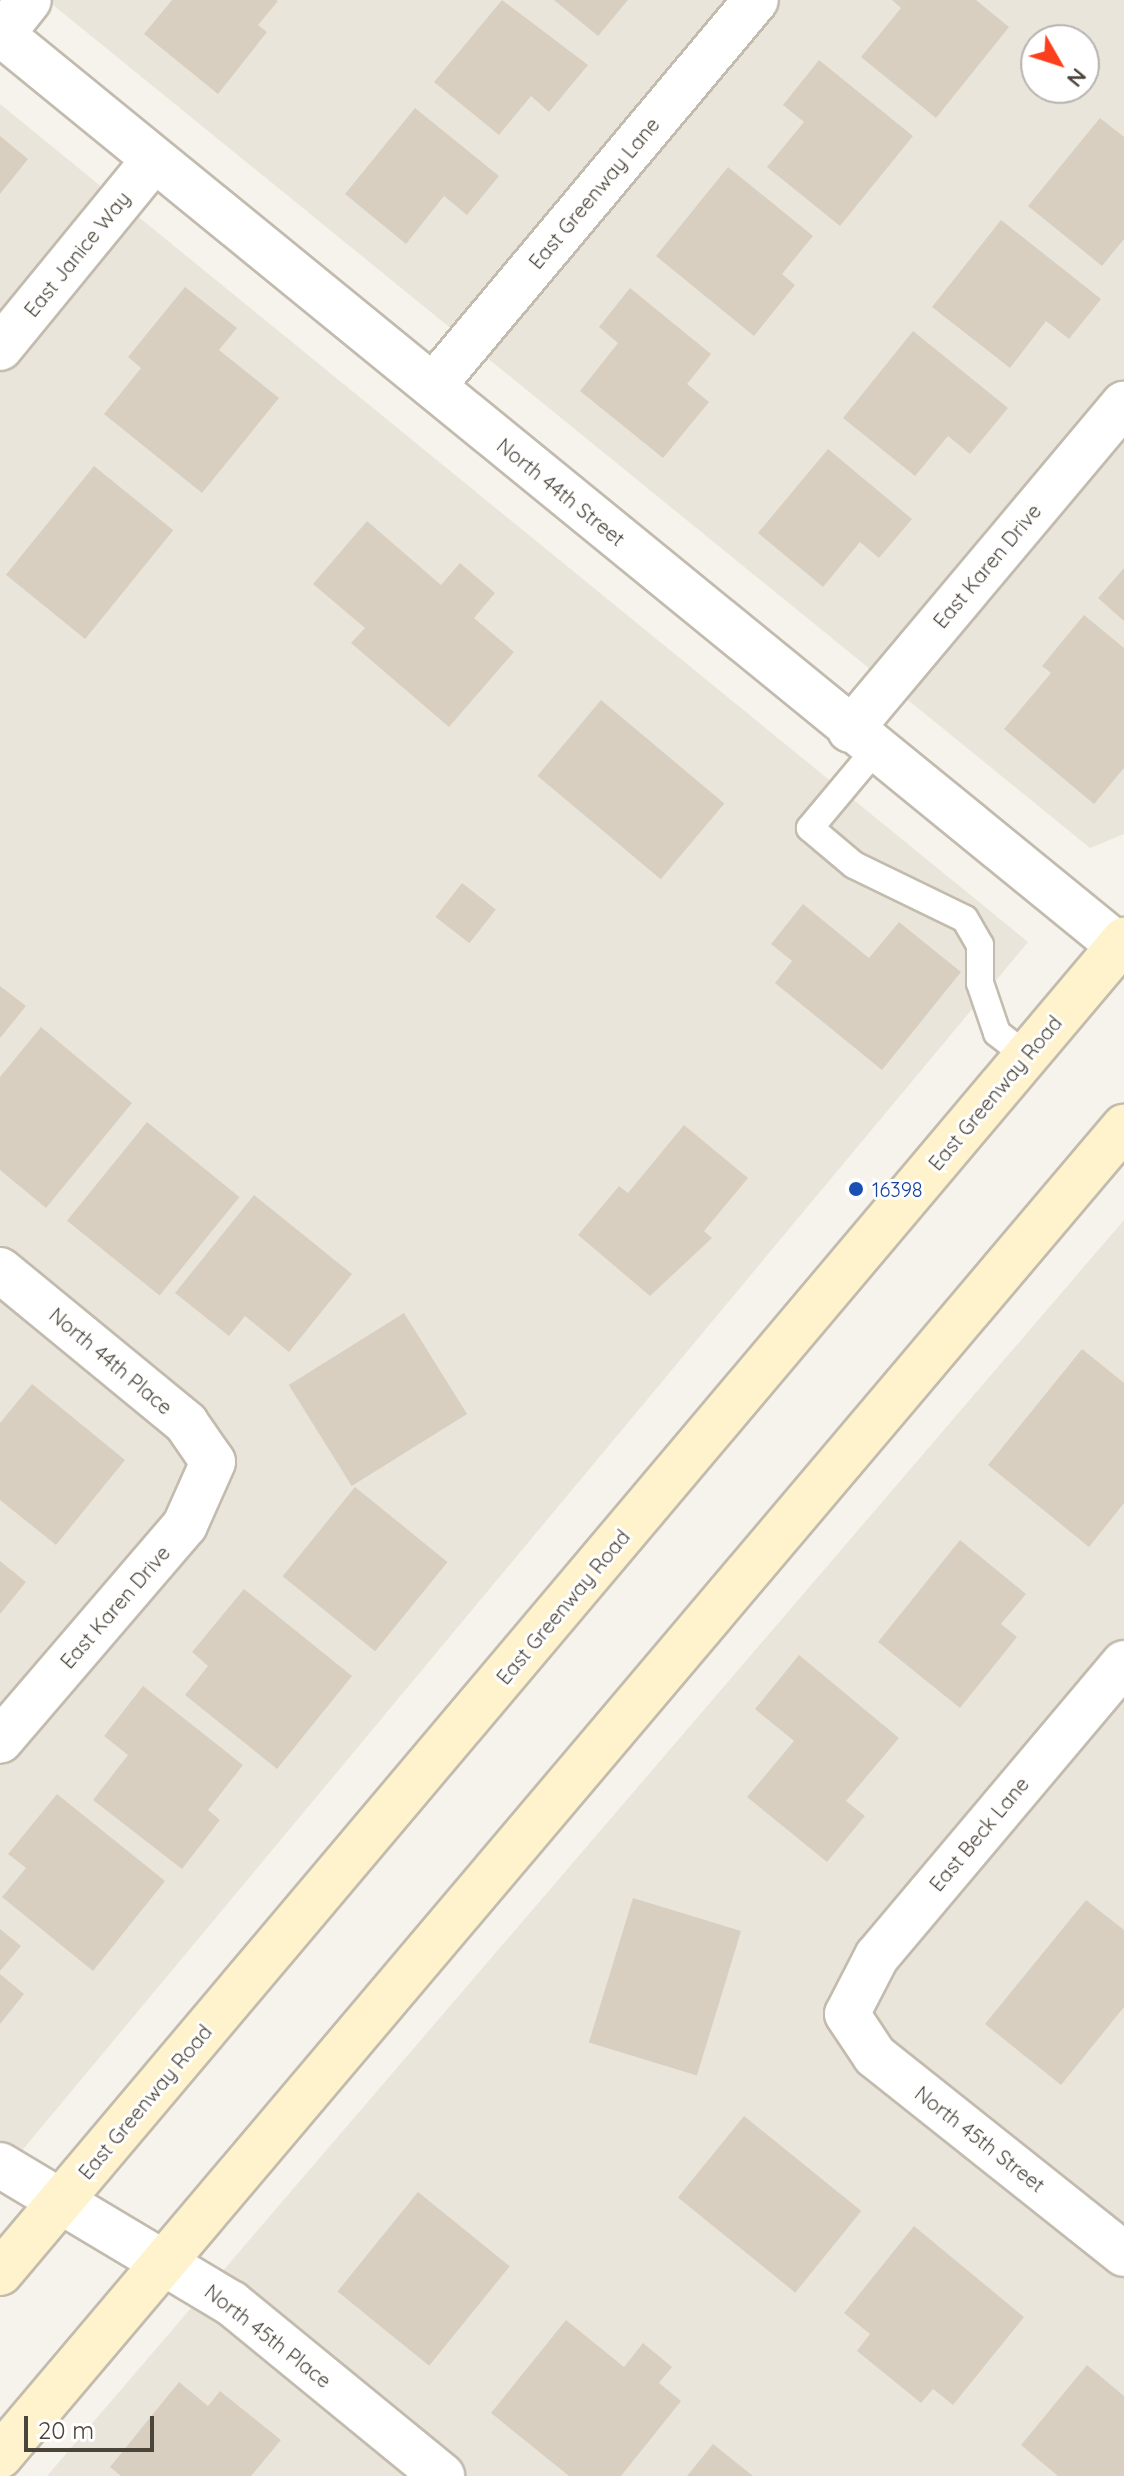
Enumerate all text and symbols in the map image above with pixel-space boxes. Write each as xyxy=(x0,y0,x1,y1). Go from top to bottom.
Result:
north arrow xyxy=(1020,24,1100,104)
text: N xyxy=(1061,63,1093,93)
street label: East Greenway Lane xyxy=(524,112,664,274)
street label: East Janice Way xyxy=(19,187,135,321)
street label: North 44th Street xyxy=(492,433,630,551)
street label: East Karen Drive xyxy=(928,499,1046,633)
street label: East Greenway Road xyxy=(923,1011,1067,1175)
place label: 16398 xyxy=(872,1177,923,1201)
marker: 16398 xyxy=(847,1180,865,1198)
street label: North 44th Place xyxy=(45,1303,177,1419)
street label: East Greenway Road xyxy=(491,1525,635,1689)
street label: East Karen Drive xyxy=(55,1541,175,1673)
street label: East Beck Lane xyxy=(924,1772,1034,1896)
street label: East Greenway Road xyxy=(73,2020,217,2184)
street label: North 45th Street xyxy=(910,2081,1050,2197)
street label: North 45th Place xyxy=(200,2279,336,2393)
scale bar xyxy=(28,2400,158,2450)
text: 20 m xyxy=(38,2415,94,2445)

